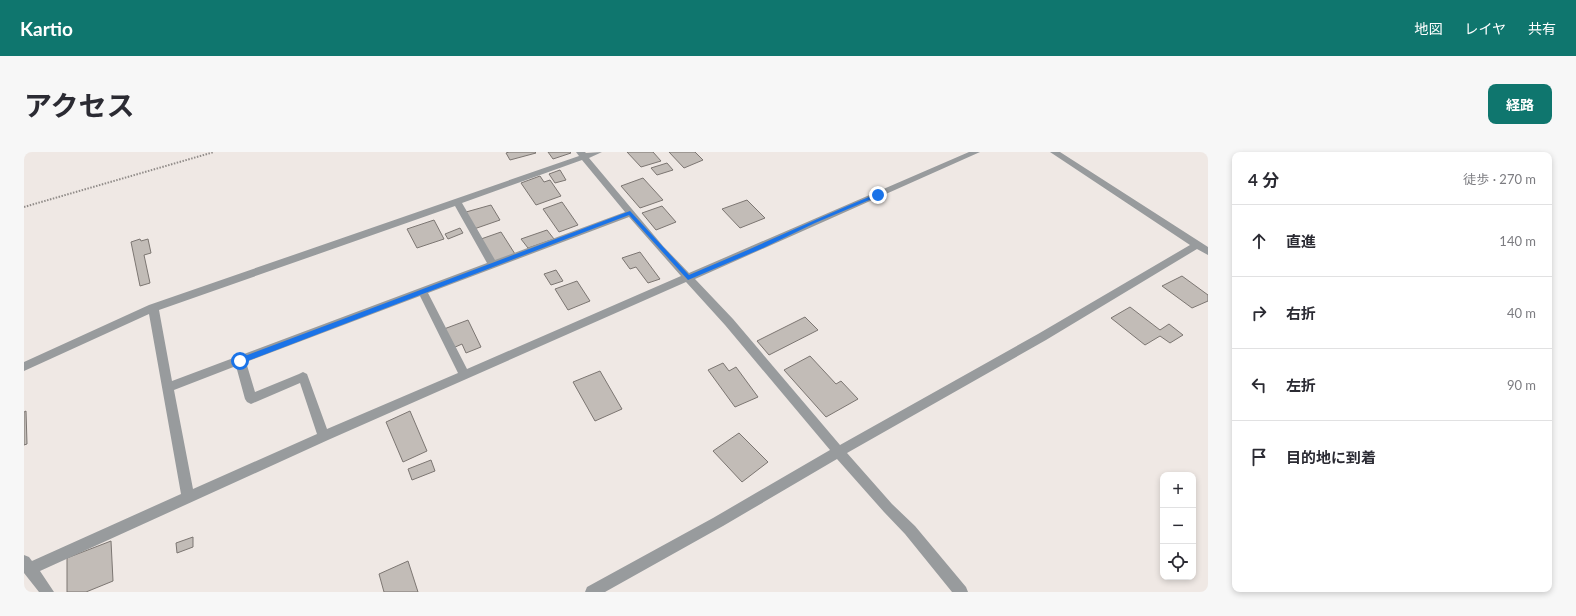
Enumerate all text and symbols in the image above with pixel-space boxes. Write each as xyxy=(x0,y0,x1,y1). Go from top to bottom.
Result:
text: Kartio xyxy=(20,17,73,40)
text: 地図 xyxy=(1414,20,1442,37)
text: レイヤ xyxy=(1464,20,1506,37)
text: 共有 xyxy=(1528,20,1556,37)
button: 経路 xyxy=(1488,84,1552,124)
text: アクセス xyxy=(24,88,135,122)
text: 4 分 xyxy=(1248,169,1279,190)
text: 徒歩 · 270 m xyxy=(1463,171,1536,187)
route end xyxy=(869,186,887,204)
icon: ahead xyxy=(1248,230,1270,252)
text: 直進 xyxy=(1286,232,1316,250)
text: 140 m xyxy=(1499,233,1536,249)
icon: right xyxy=(1248,302,1270,324)
text: 右折 xyxy=(1286,304,1316,322)
text: 40 m xyxy=(1507,305,1536,321)
route start xyxy=(231,352,249,370)
icon: left xyxy=(1248,374,1270,396)
text: 左折 xyxy=(1286,376,1316,394)
text: 90 m xyxy=(1507,377,1536,393)
icon: arrive xyxy=(1248,446,1270,468)
text: 目的地に到着 xyxy=(1286,448,1376,466)
map controls xyxy=(1160,472,1196,580)
button: + xyxy=(1160,472,1196,508)
button: − xyxy=(1160,508,1196,544)
button: locate xyxy=(1160,544,1196,580)

